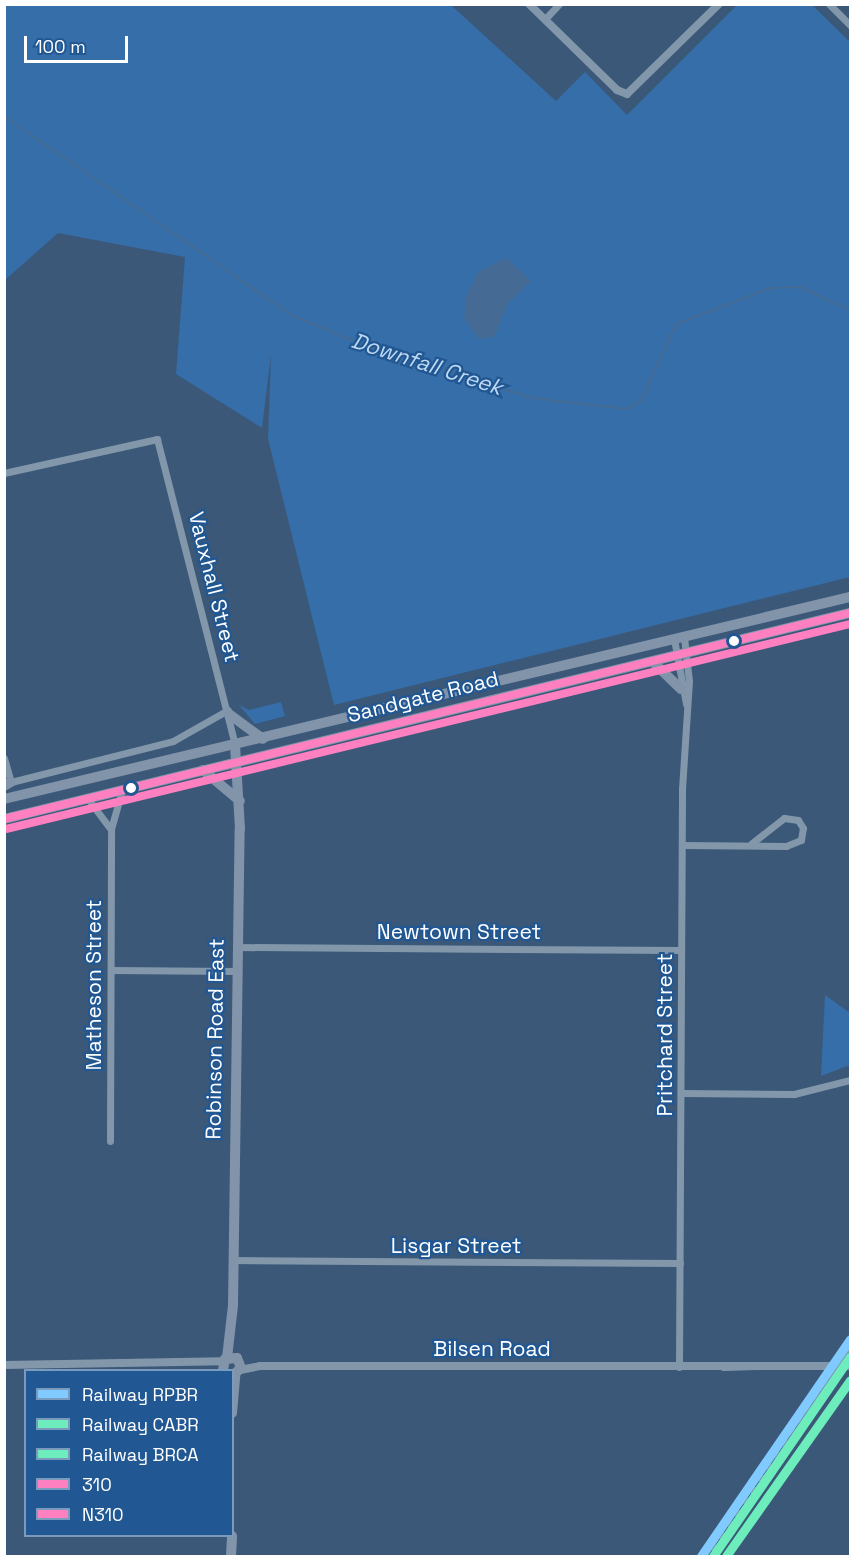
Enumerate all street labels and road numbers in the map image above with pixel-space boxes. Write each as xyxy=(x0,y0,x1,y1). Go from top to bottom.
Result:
street label: Vauxhall Street xyxy=(183,509,245,665)
street label: Sandgate Road xyxy=(345,666,501,728)
street label: Matheson Street xyxy=(81,899,107,1071)
street label: Newtown Street xyxy=(377,919,541,945)
street label: Robinson Road East xyxy=(201,938,229,1140)
street label: Pritchard Street xyxy=(652,953,678,1117)
street label: Lisgar Street xyxy=(391,1233,521,1259)
street label: Bilsen Road xyxy=(433,1336,551,1362)

